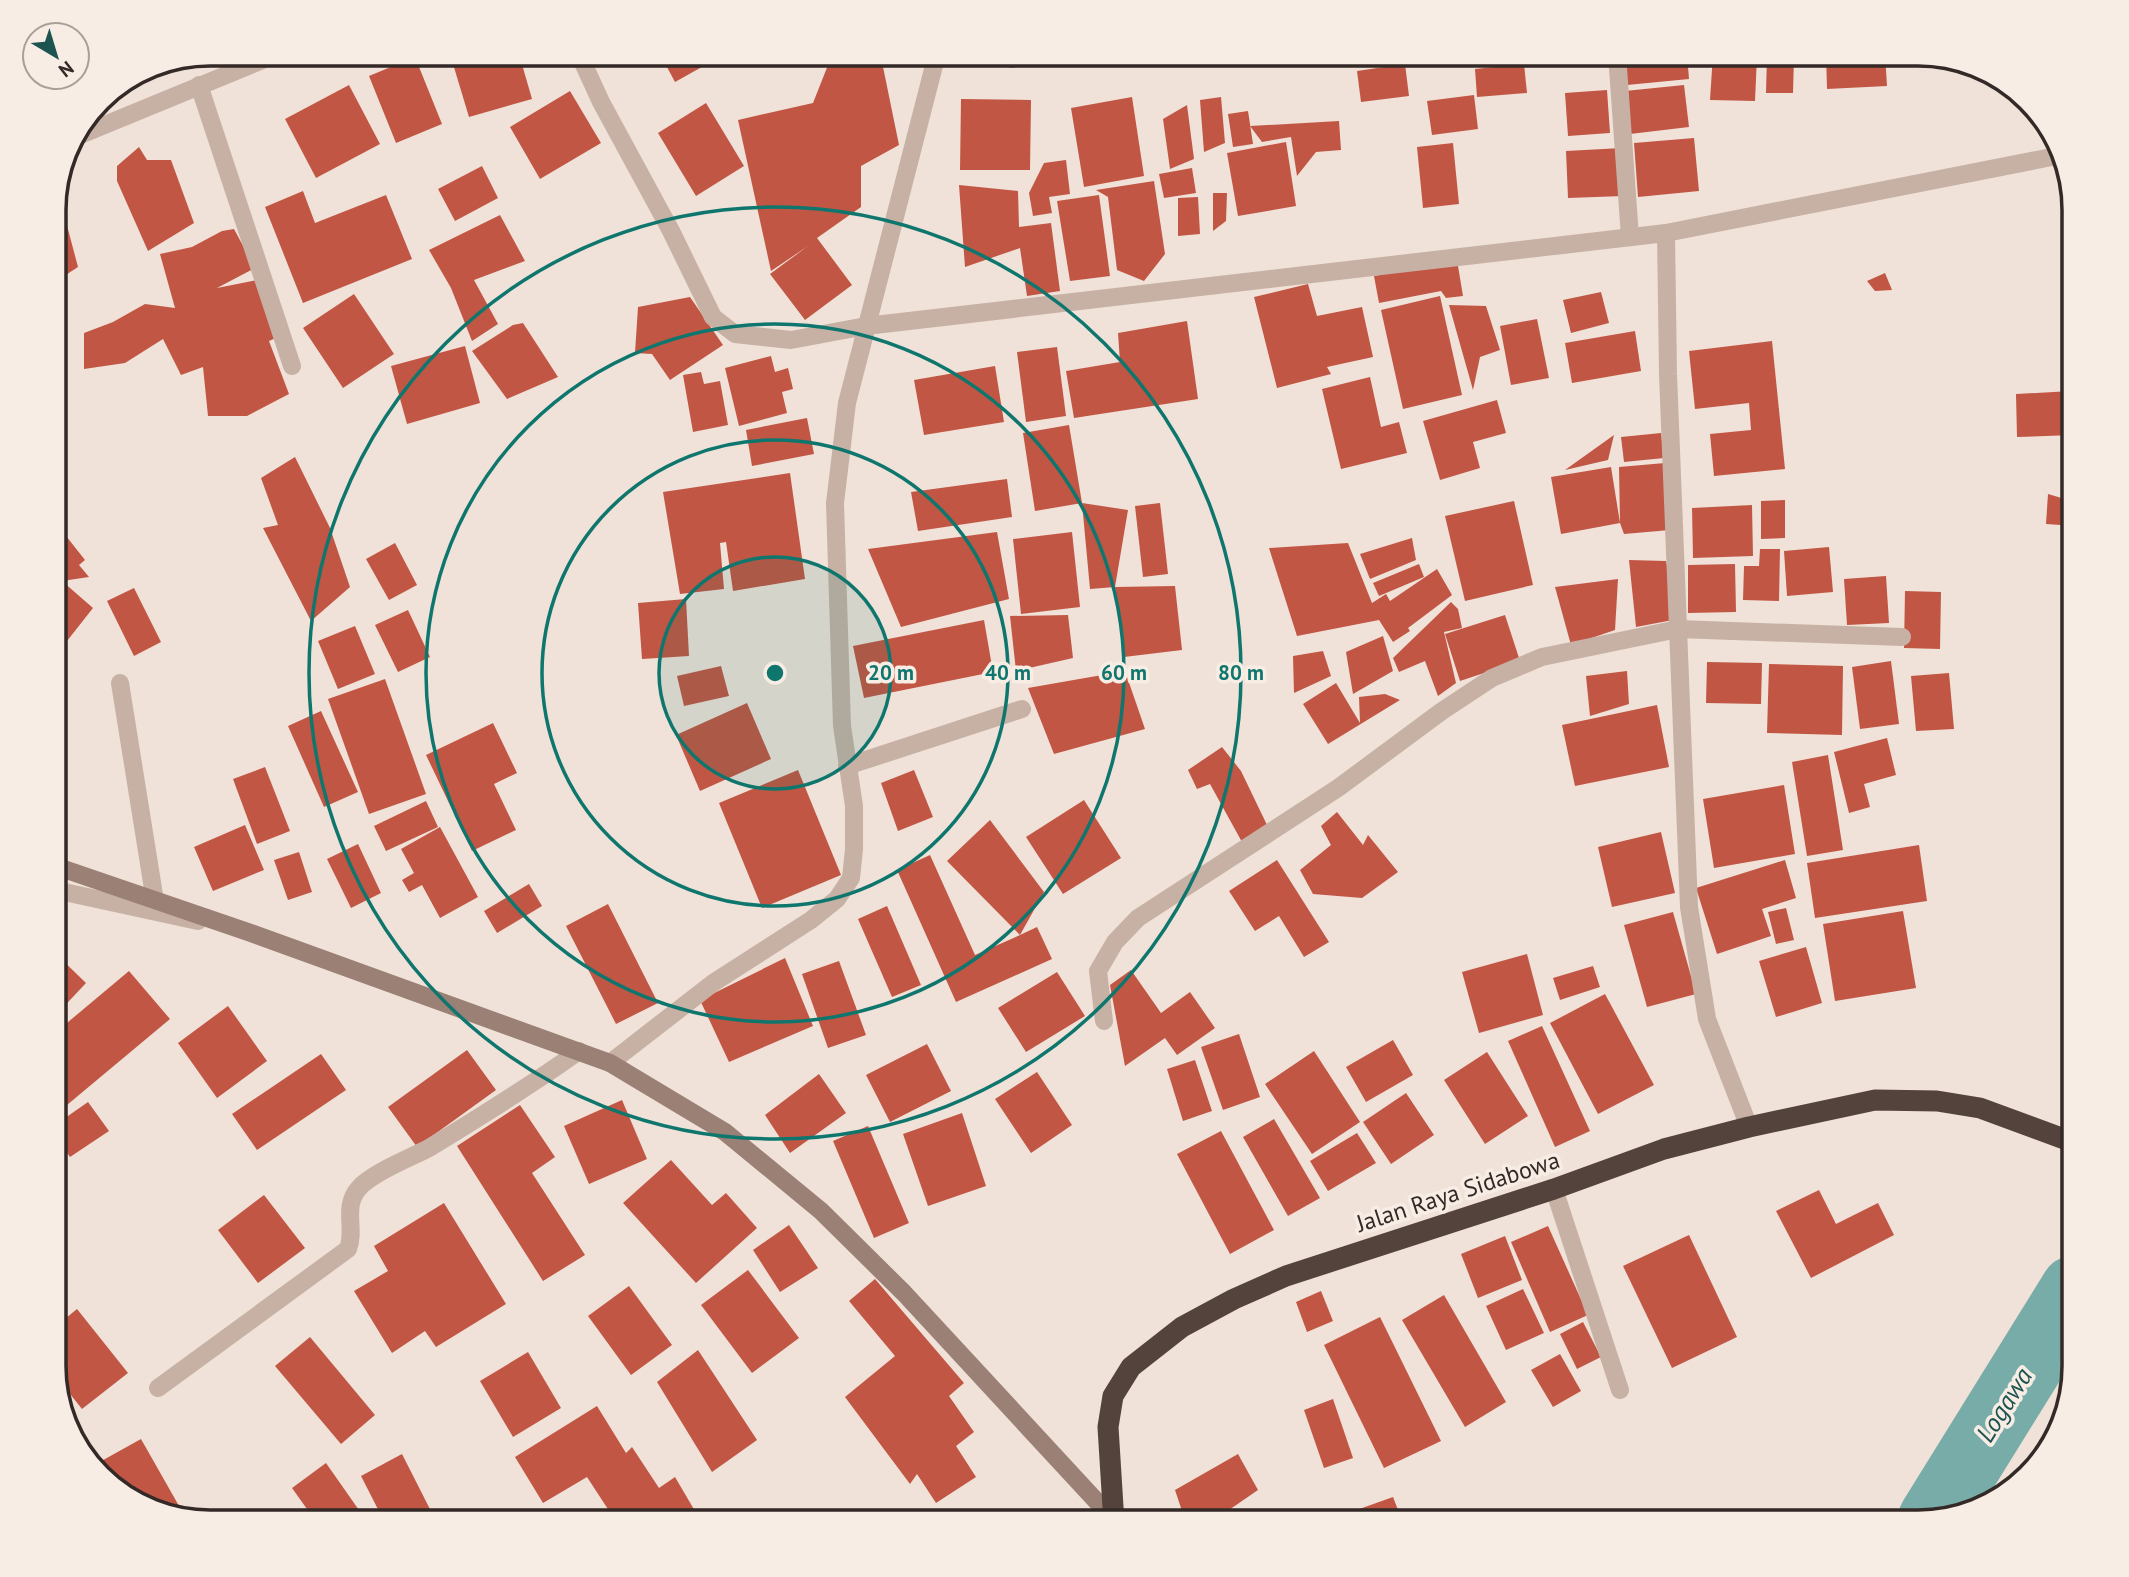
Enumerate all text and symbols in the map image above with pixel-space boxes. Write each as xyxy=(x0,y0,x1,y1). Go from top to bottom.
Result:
north arrow xyxy=(21,21,91,91)
text: N xyxy=(54,56,79,83)
text: 20 m xyxy=(868,659,914,686)
text: 40 m xyxy=(985,659,1031,686)
text: 60 m xyxy=(1101,659,1147,686)
text: 80 m xyxy=(1218,659,1264,686)
centre of rings xyxy=(763,661,787,685)
street label: Jalan Raya Sidabowa xyxy=(1351,1144,1563,1239)
water label: Logawa xyxy=(1968,1361,2039,1448)

